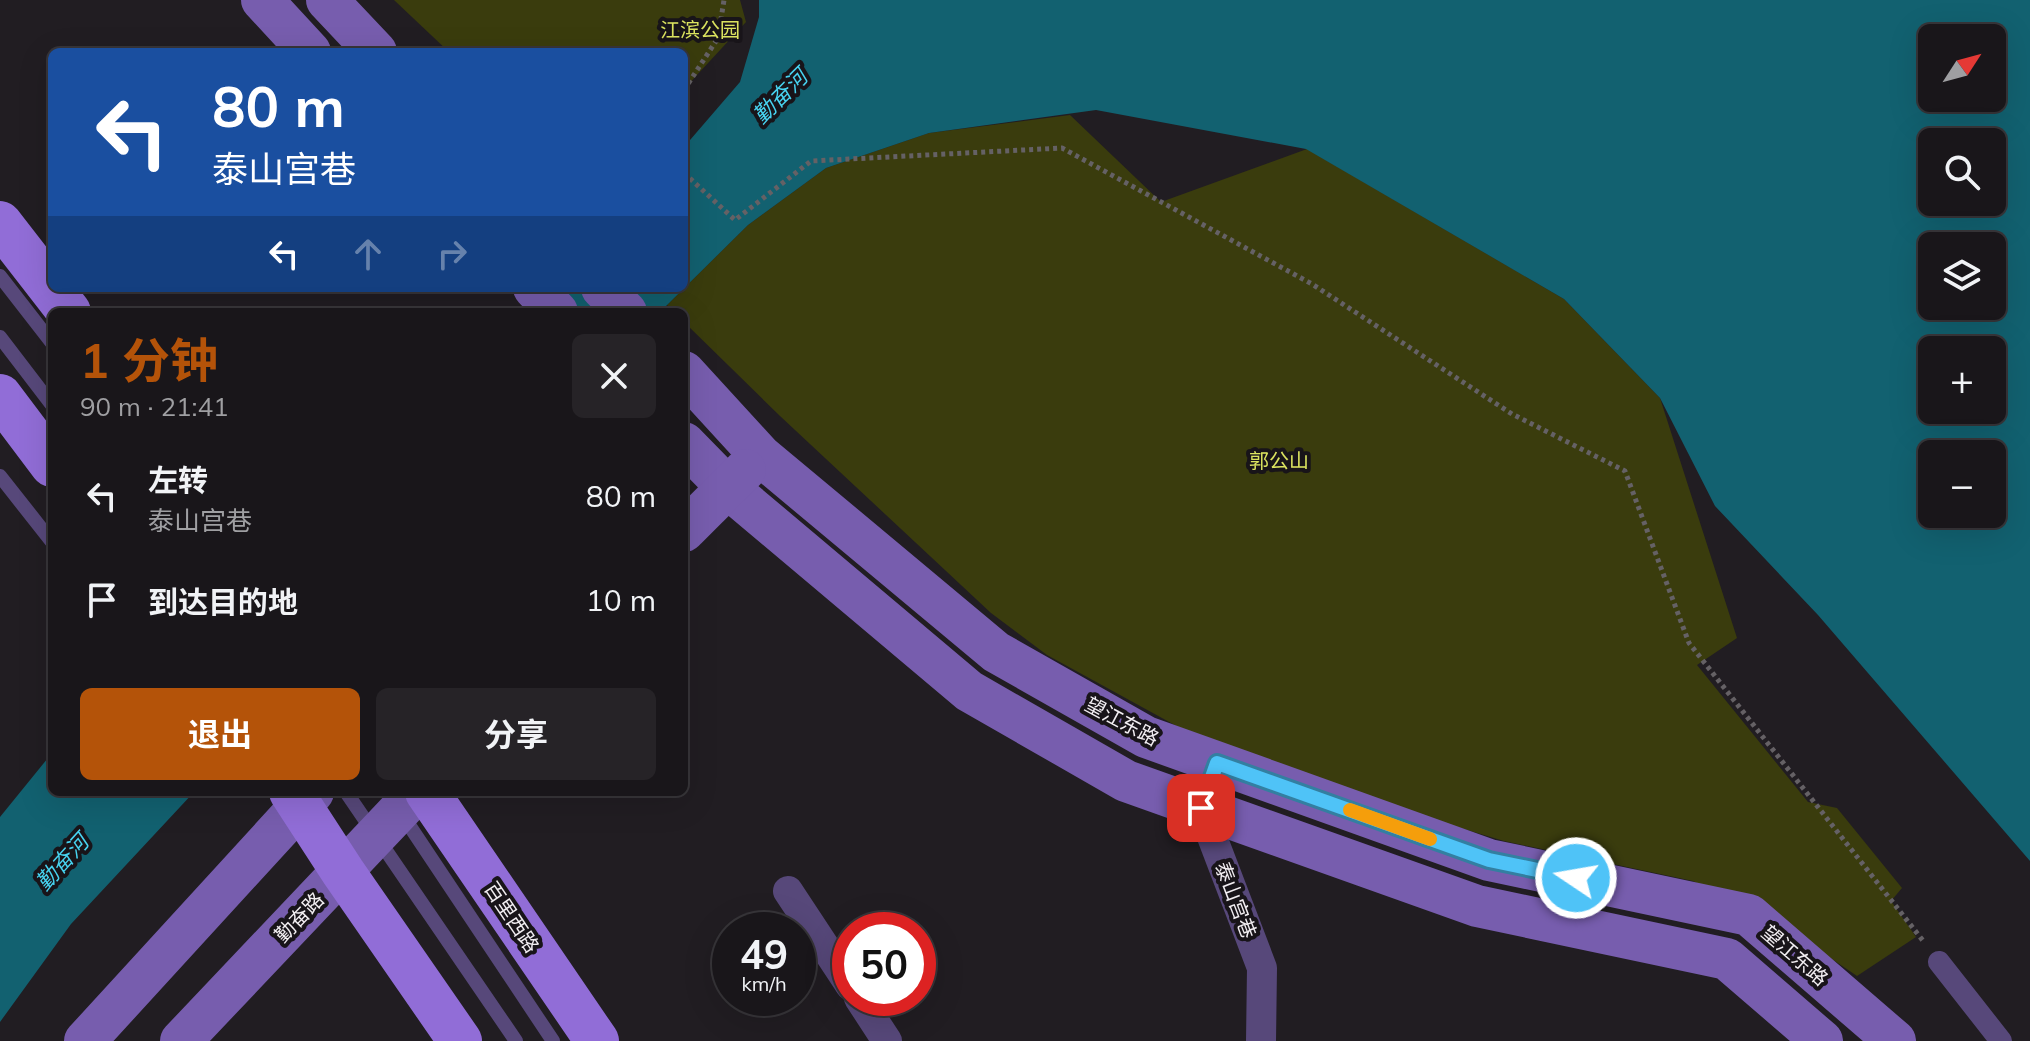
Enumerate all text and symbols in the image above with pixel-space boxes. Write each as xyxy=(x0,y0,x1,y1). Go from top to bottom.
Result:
park label: 江滨公园 xyxy=(660,17,740,42)
north arrow xyxy=(1918,24,2006,112)
map controls xyxy=(1918,24,2006,528)
water label: 勤奋河 xyxy=(747,60,816,129)
text: 80 m xyxy=(212,71,345,141)
icon: left xyxy=(80,80,184,184)
button: search xyxy=(1918,128,2006,216)
text: 泰山宫巷 xyxy=(212,146,356,191)
icon: left xyxy=(262,232,306,276)
icon: ahead xyxy=(346,232,390,276)
icon: right xyxy=(430,232,474,276)
button: layers xyxy=(1918,232,2006,320)
text: 1 分钟 xyxy=(80,330,218,390)
button: close xyxy=(572,334,656,418)
button: + xyxy=(1918,336,2006,424)
text: 90 m · 21:41 xyxy=(80,390,229,423)
button: − xyxy=(1918,440,2006,528)
park label: 郭公山 xyxy=(1249,448,1309,473)
text: 左转 xyxy=(148,461,208,499)
icon: left xyxy=(80,474,124,518)
text: 80 m xyxy=(586,477,656,515)
text: 泰山宫巷 xyxy=(148,504,252,537)
icon: arrive xyxy=(80,578,124,622)
text: 10 m xyxy=(586,581,656,619)
text: 到达目的地 xyxy=(148,583,298,621)
button: 退出 xyxy=(80,688,360,780)
button: 分享 xyxy=(376,688,656,780)
street label: 望江东路 xyxy=(1081,691,1163,751)
pin xyxy=(1167,774,1235,842)
icon: arrive xyxy=(1179,786,1223,830)
water label: 勤奋河 xyxy=(30,825,97,896)
position arrow xyxy=(1534,836,1618,920)
street label: 泰山宫巷 xyxy=(1210,858,1262,942)
street label: 百里西路 xyxy=(479,877,545,957)
street label: 勤奋路 xyxy=(269,887,329,947)
speed limit sign: 50 xyxy=(832,912,936,1016)
street label: 望江东路 xyxy=(1757,919,1833,991)
text: 49 xyxy=(740,929,788,979)
text: km/h xyxy=(741,971,787,996)

